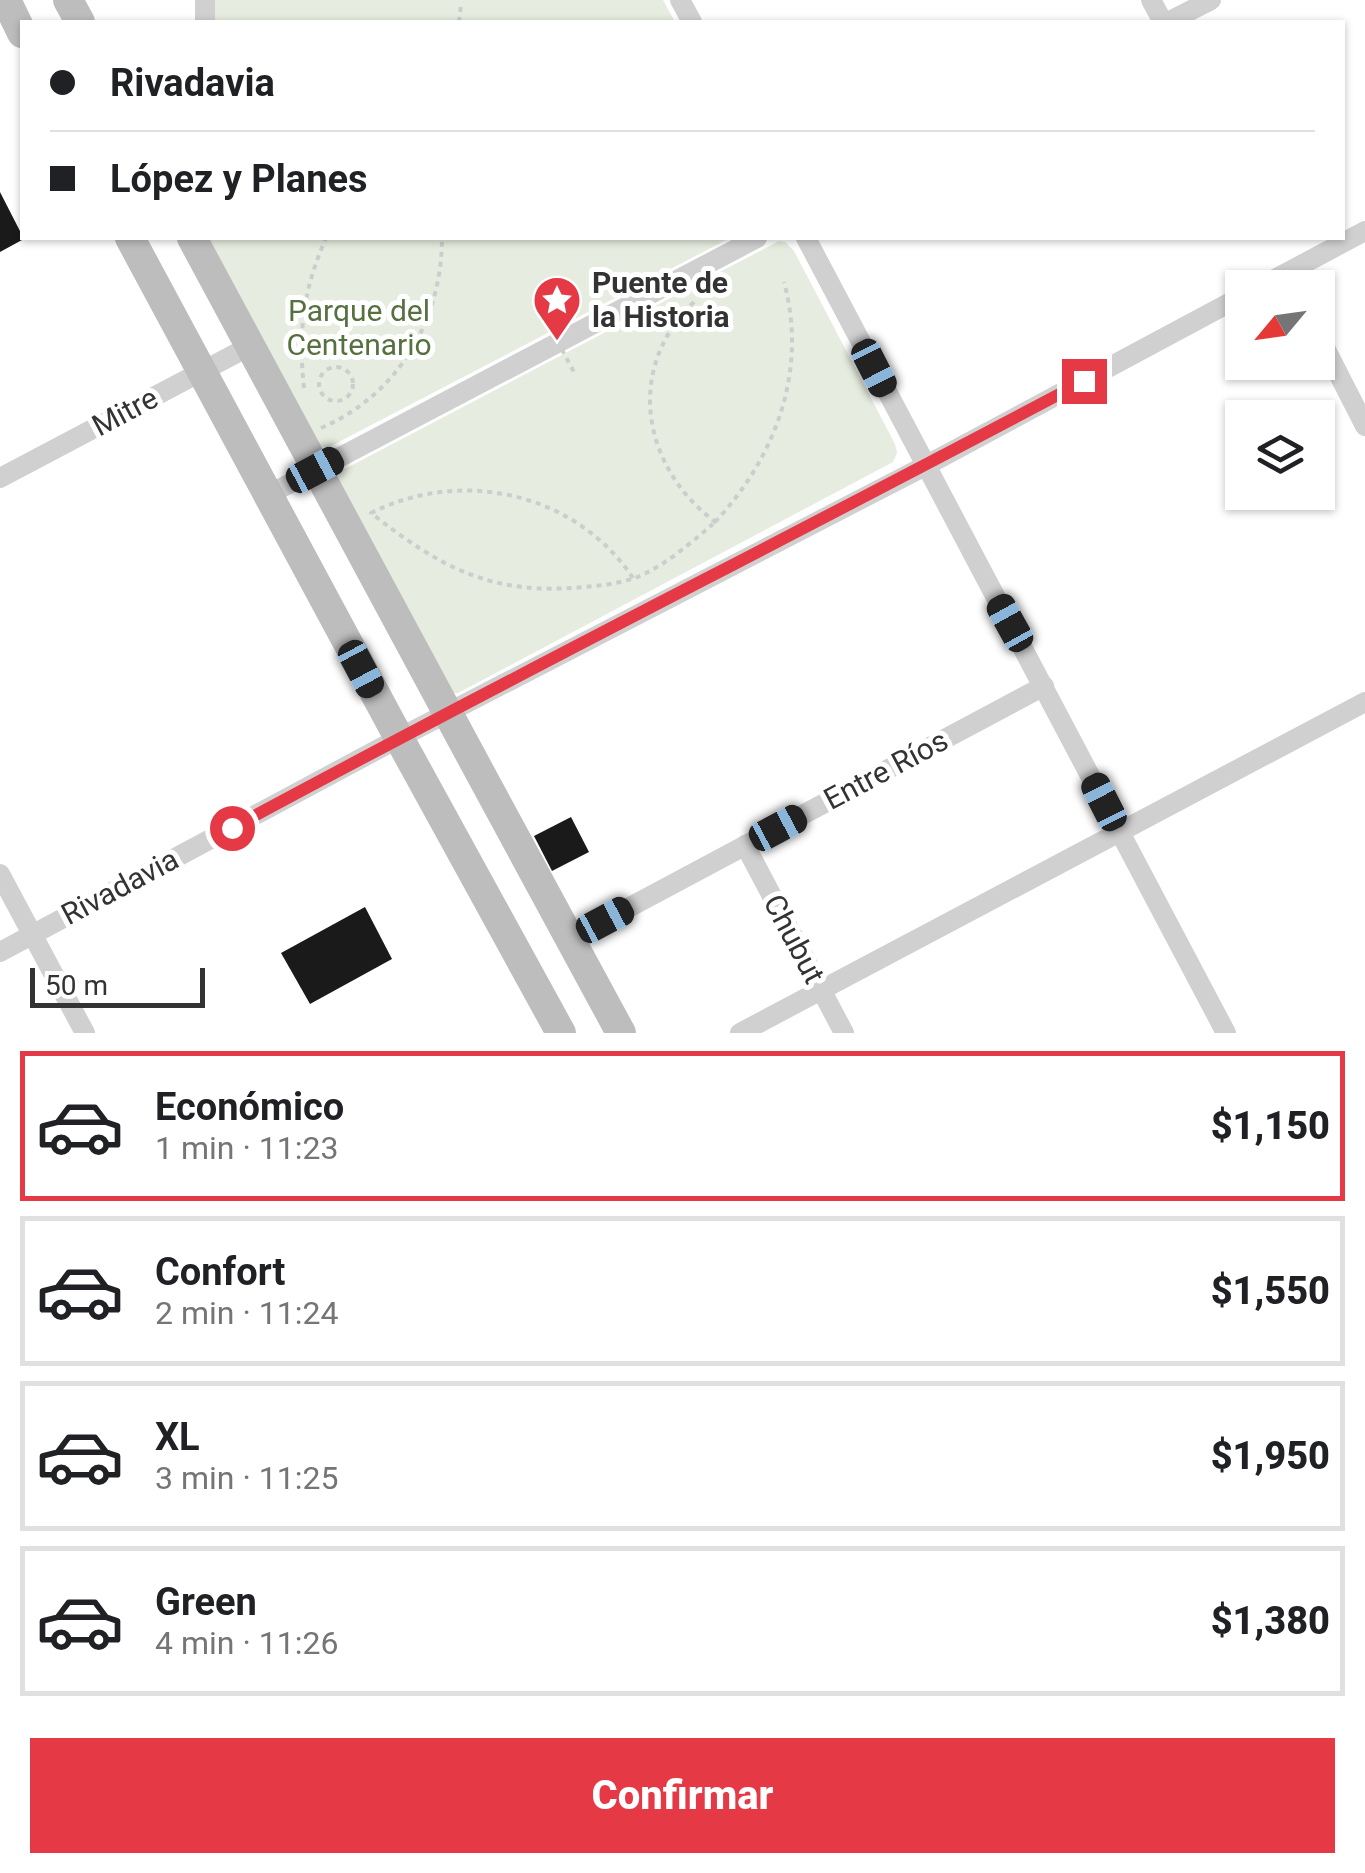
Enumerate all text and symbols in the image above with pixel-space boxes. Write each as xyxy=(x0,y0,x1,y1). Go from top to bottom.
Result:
text: Rivadavia xyxy=(110,61,275,105)
text: López y Planes xyxy=(110,157,367,201)
place label: Puente de la Historia xyxy=(592,265,730,334)
north arrow xyxy=(1225,270,1335,380)
map controls xyxy=(1225,270,1335,510)
place icon: Puente de la Historia xyxy=(531,274,583,342)
park label: Parque del Centenario xyxy=(286,293,432,362)
car xyxy=(847,334,901,402)
route end xyxy=(1062,359,1107,404)
street label: Mitre xyxy=(86,380,163,443)
button: layers xyxy=(1225,400,1335,510)
car xyxy=(281,443,349,497)
car xyxy=(982,589,1038,657)
car xyxy=(334,635,388,703)
street label: Entre Ríos xyxy=(818,722,954,817)
car xyxy=(1077,768,1131,836)
car xyxy=(744,801,812,855)
route start xyxy=(210,806,255,851)
street label: Rivadavia xyxy=(55,841,184,932)
street label: Chubut xyxy=(757,888,832,989)
car xyxy=(571,893,639,947)
scale bar xyxy=(30,963,205,1008)
text: 50 m xyxy=(45,969,108,1002)
icon: car xyxy=(35,1081,125,1171)
text: Económico xyxy=(155,1085,344,1129)
text: $1,150 xyxy=(1211,1104,1330,1148)
text: 1 min · 11:23 xyxy=(155,1129,338,1167)
icon: car xyxy=(35,1246,125,1336)
text: Confort xyxy=(155,1250,285,1294)
text: $1,550 xyxy=(1211,1269,1330,1313)
text: 2 min · 11:24 xyxy=(155,1294,338,1332)
icon: car xyxy=(35,1411,125,1501)
text: XL xyxy=(155,1415,200,1459)
text: $1,950 xyxy=(1211,1434,1330,1478)
text: 3 min · 11:25 xyxy=(155,1459,338,1497)
icon: car xyxy=(35,1576,125,1666)
text: Green xyxy=(155,1580,257,1624)
text: $1,380 xyxy=(1211,1599,1330,1643)
text: 4 min · 11:26 xyxy=(155,1624,338,1662)
button: Confirmar xyxy=(30,1738,1335,1853)

